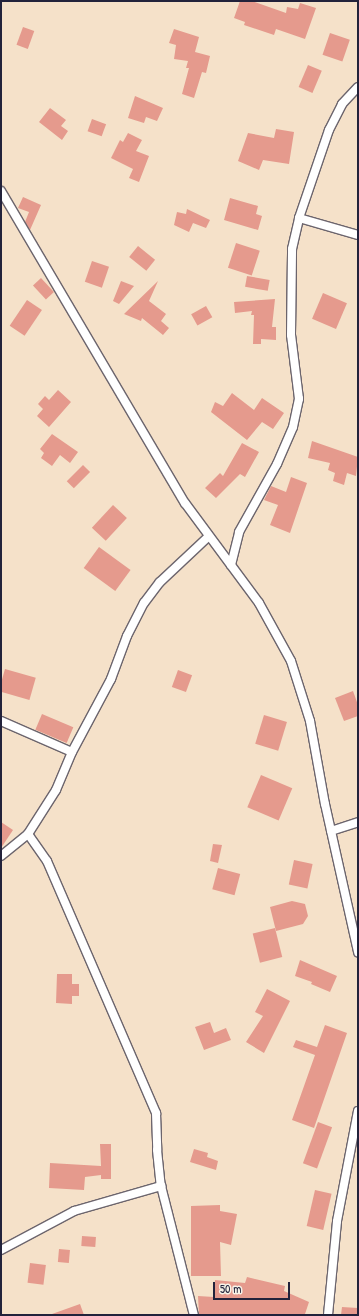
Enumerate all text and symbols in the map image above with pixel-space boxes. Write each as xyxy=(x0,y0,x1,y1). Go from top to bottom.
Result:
scale bar xyxy=(215,1274,292,1300)
text: 50 m xyxy=(220,1280,241,1297)

